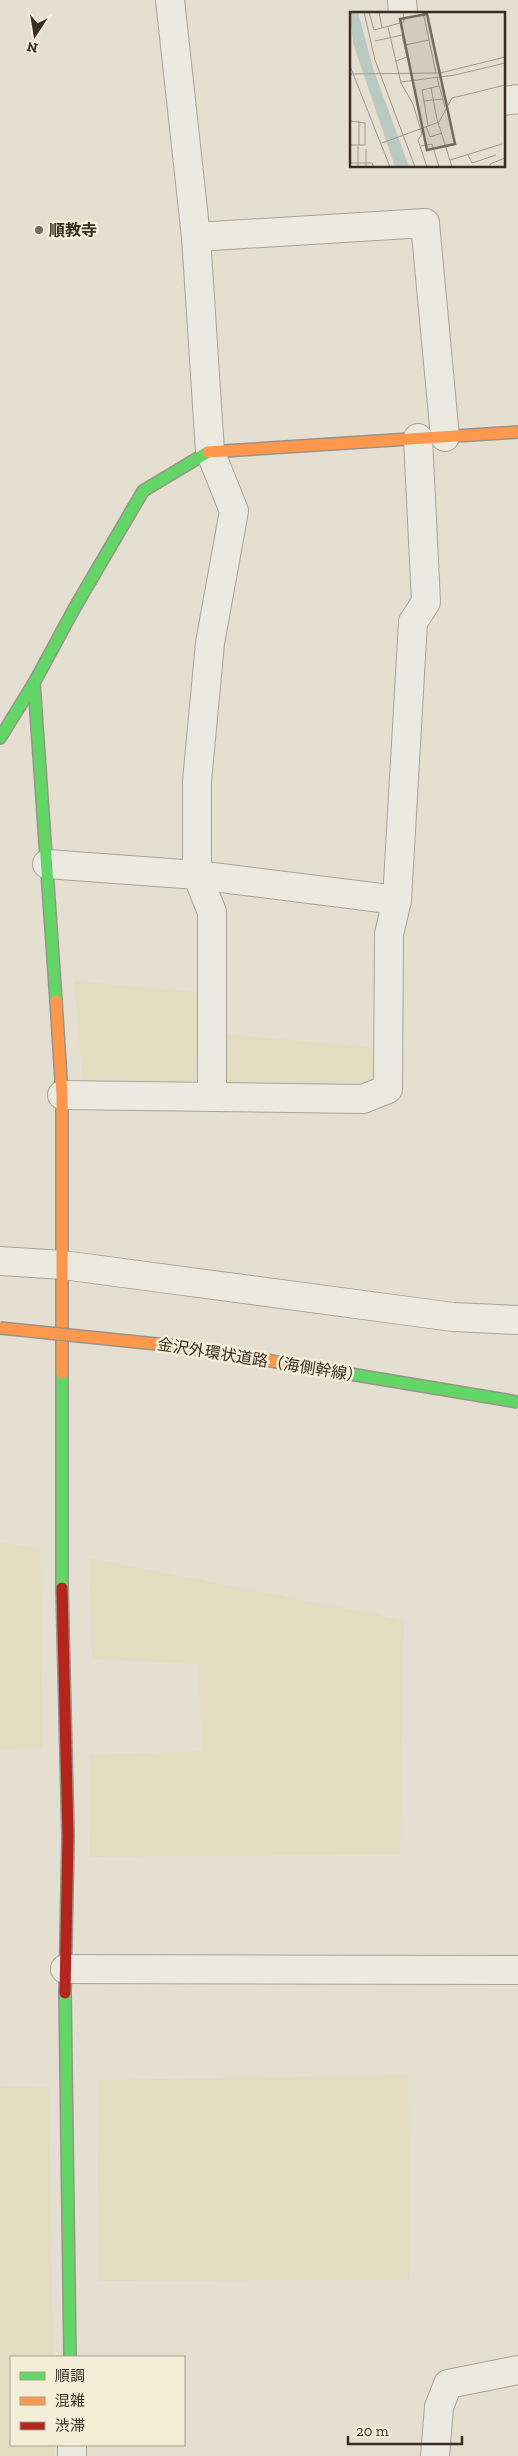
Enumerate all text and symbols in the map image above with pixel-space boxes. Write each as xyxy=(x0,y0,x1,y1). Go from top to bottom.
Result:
north arrow xyxy=(10,10,60,60)
inset map xyxy=(350,12,506,168)
text: N xyxy=(25,38,39,57)
place label: 順教寺 xyxy=(49,221,97,240)
marker: 順教寺 xyxy=(33,224,45,236)
street label: 金沢外環状道路（海側幹線） xyxy=(156,1334,364,1386)
legend xyxy=(10,2356,185,2446)
text: 順調 xyxy=(55,2367,85,2385)
text: 混雑 xyxy=(55,2392,85,2410)
scale bar xyxy=(348,2414,462,2446)
text: 渋滞 xyxy=(55,2417,85,2435)
text: 20 m xyxy=(356,2422,389,2440)

